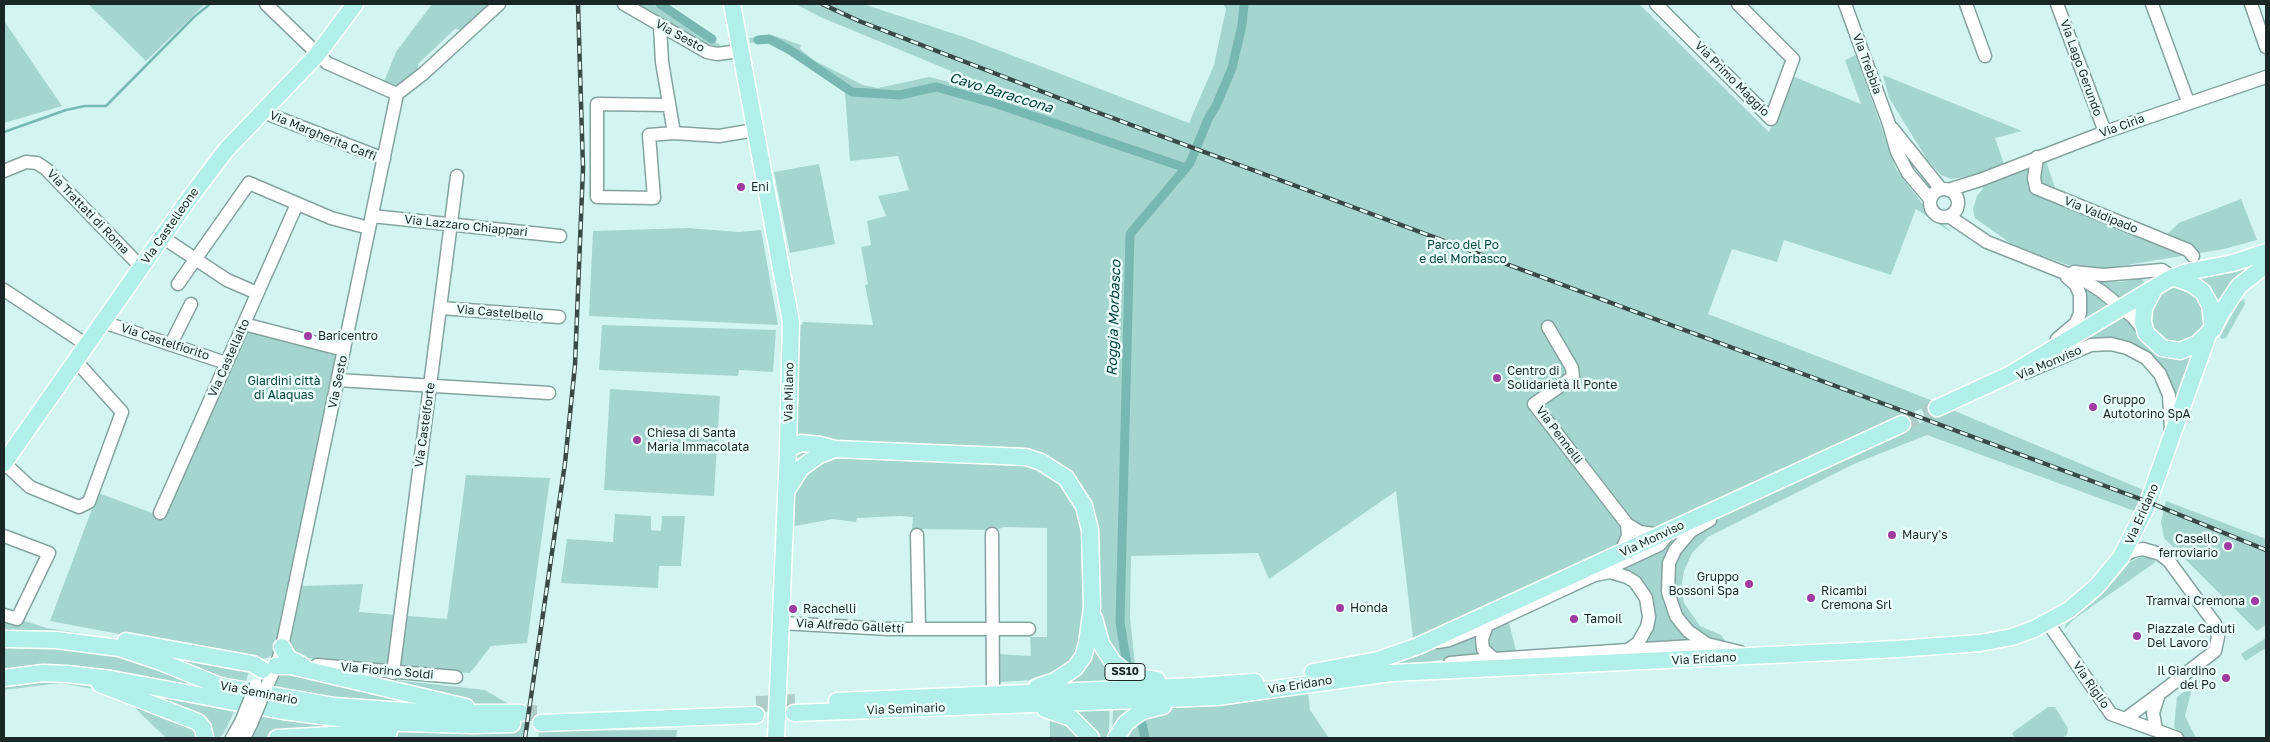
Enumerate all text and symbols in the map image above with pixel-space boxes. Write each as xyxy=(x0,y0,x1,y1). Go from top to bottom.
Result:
street label: Via Sesto xyxy=(653,17,707,55)
street label: Via Lago Gerundo xyxy=(2057,18,2105,118)
street label: Via Trebbia xyxy=(1849,32,1885,96)
street label: Via Primo Maggio xyxy=(1692,39,1772,119)
water label: Cavo Baraccona xyxy=(947,69,1055,117)
street label: Via Margherita Caffi xyxy=(267,108,379,164)
street label: Via Ciria xyxy=(2097,111,2147,141)
street label: Via Trattati di Roma xyxy=(44,167,132,257)
place label: Eni xyxy=(751,180,769,194)
marker: Eni xyxy=(735,181,747,193)
street label: Via Castelleone xyxy=(138,185,202,267)
street label: Via Valdipado xyxy=(2062,194,2140,236)
street label: Via Lazzaro Chiappari xyxy=(404,212,528,240)
park label: Parco del Po e del Morbasco xyxy=(1419,238,1507,266)
water label: Roggia Morbasco xyxy=(1104,260,1124,376)
street label: Via Castelbello xyxy=(456,302,544,324)
street label: Via Castellalto xyxy=(205,317,253,399)
street label: Via Castelfiorito xyxy=(119,321,211,363)
place label: Baricentro xyxy=(318,329,378,343)
marker: Baricentro xyxy=(302,330,314,342)
street label: Via Monviso xyxy=(2014,343,2084,383)
street label: Via Sesto xyxy=(325,354,351,410)
street label: Via Milano xyxy=(781,362,797,422)
place label: Centro di Solidarietà Il Ponte xyxy=(1507,364,1617,392)
marker: Centro di Solidarietà Il Ponte xyxy=(1491,372,1503,384)
park label: Giardini città di Alaquas xyxy=(247,374,321,402)
street label: Via Castelforte xyxy=(412,381,438,469)
place label: Gruppo Autotorino SpA xyxy=(2103,393,2191,421)
marker: Gruppo Autotorino SpA xyxy=(2087,401,2099,413)
street label: Via Pennelli xyxy=(1533,403,1585,467)
place label: Chiesa di Santa Maria Immacolata xyxy=(647,426,749,454)
marker: Chiesa di Santa Maria Immacolata xyxy=(631,434,643,446)
street label: Via Eridano xyxy=(2122,481,2162,547)
street label: Via Monviso xyxy=(1618,518,1686,560)
place label: Maury's xyxy=(1902,528,1948,542)
marker: Maury's xyxy=(1886,529,1898,541)
place label: Casello ferroviario xyxy=(2159,532,2218,560)
marker: Casello ferroviario xyxy=(2222,540,2234,552)
place label: Gruppo Bossoni Spa xyxy=(1668,570,1739,598)
marker: Gruppo Bossoni Spa xyxy=(1743,578,1755,590)
place label: Ricambi Cremona Srl xyxy=(1821,584,1892,612)
marker: Ricambi Cremona Srl xyxy=(1805,592,1817,604)
place label: Tramvai Cremona xyxy=(2146,594,2245,608)
marker: Tramvai Cremona xyxy=(2249,595,2261,607)
place label: Honda xyxy=(1350,601,1388,615)
place label: Racchelli xyxy=(803,602,856,616)
marker: Honda xyxy=(1334,602,1346,614)
marker: Racchelli xyxy=(787,603,799,615)
place label: Tamoil xyxy=(1584,612,1622,626)
marker: Tamoil xyxy=(1568,613,1580,625)
street label: Via Alfredo Galletti xyxy=(796,616,904,636)
place label: Piazzale Caduti Del Lavoro xyxy=(2147,622,2235,650)
marker: Piazzale Caduti Del Lavoro xyxy=(2131,630,2143,642)
street label: Via Eridano xyxy=(1671,650,1737,668)
street label: Via Riglio xyxy=(2070,659,2112,711)
street label: Via Fiorino Soldi xyxy=(340,660,434,682)
road number: SS10 xyxy=(1105,664,1145,680)
place label: Il Giardino del Po xyxy=(2157,664,2216,692)
marker: Il Giardino del Po xyxy=(2220,672,2232,684)
street label: Via Eridano xyxy=(1267,673,1333,697)
street label: Via Seminario xyxy=(219,678,299,708)
street label: Via Seminario xyxy=(866,700,946,718)

